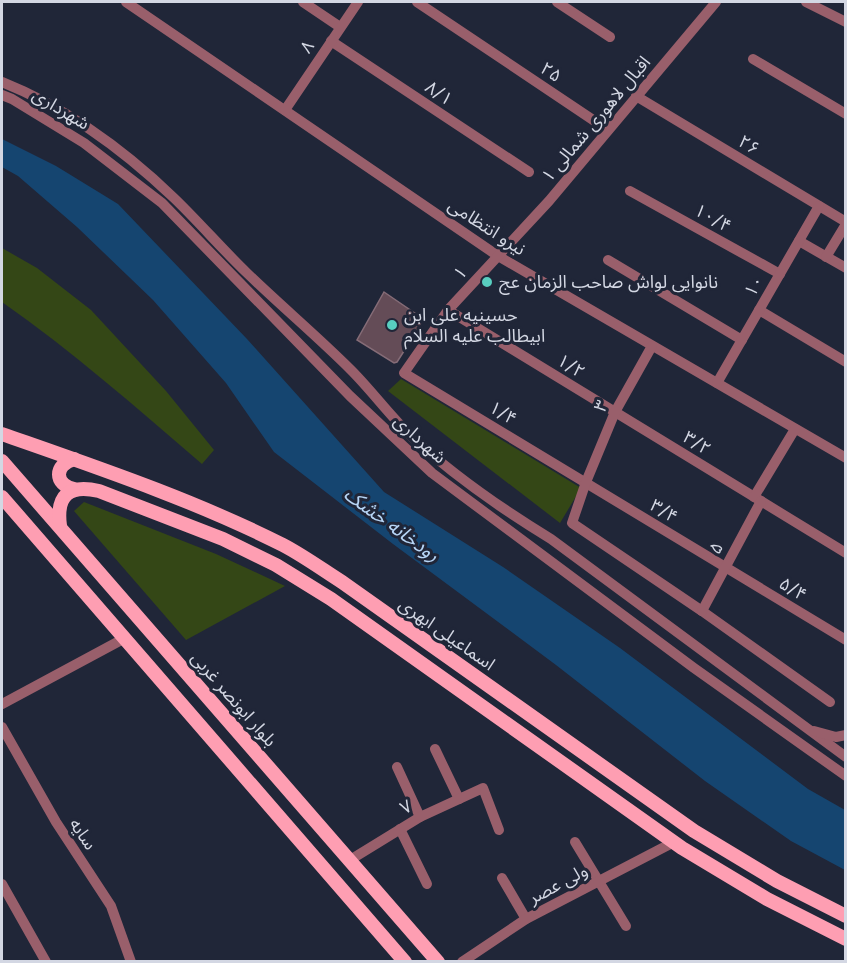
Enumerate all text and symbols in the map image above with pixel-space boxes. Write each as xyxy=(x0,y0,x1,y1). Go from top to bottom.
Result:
street label: ۸ xyxy=(295,37,319,57)
street label: اقبال لاهوری شمالی ۱ xyxy=(537,51,655,187)
street label: ۲۵ xyxy=(536,57,566,87)
street label: ۸/۱ xyxy=(421,76,457,110)
street label: شهرداری xyxy=(28,83,94,135)
street label: ۲۶ xyxy=(735,130,763,160)
street label: نیرو انتظامی xyxy=(444,194,530,260)
street label: ۱۰/۴ xyxy=(691,199,735,237)
street label: ۱ xyxy=(448,262,472,284)
place label: نانوایی لواش صاحب الزمان عج xyxy=(499,271,718,295)
street label: ۱۰ xyxy=(739,272,769,300)
marker: نانوایی لواش صاحب الزمان عج xyxy=(480,275,494,289)
place label: حسینیه علی ابن ابیطالب علیه السلام xyxy=(404,304,545,350)
marker: حسینیه علی ابن ابیطالب علیه السلام xyxy=(385,318,399,332)
street label: ۱/۲ xyxy=(553,349,589,383)
street label: ۱/۴ xyxy=(485,396,521,430)
street label: ۳ xyxy=(589,397,613,415)
street label: شهرداری xyxy=(389,410,451,468)
street label: ۳/۲ xyxy=(679,426,715,460)
water label: رودخانه خشک xyxy=(339,482,444,567)
street label: ۳/۴ xyxy=(646,494,682,528)
street label: ۵ xyxy=(704,538,728,558)
street label: ۵/۴ xyxy=(775,572,811,606)
street label: اسماعیلی ابهری xyxy=(395,593,499,675)
street label: بلوار ابونصر غربی xyxy=(187,647,281,751)
street label: ۷ xyxy=(396,795,416,819)
street label: سایه xyxy=(65,814,101,854)
street label: ولی عصر xyxy=(524,859,591,909)

